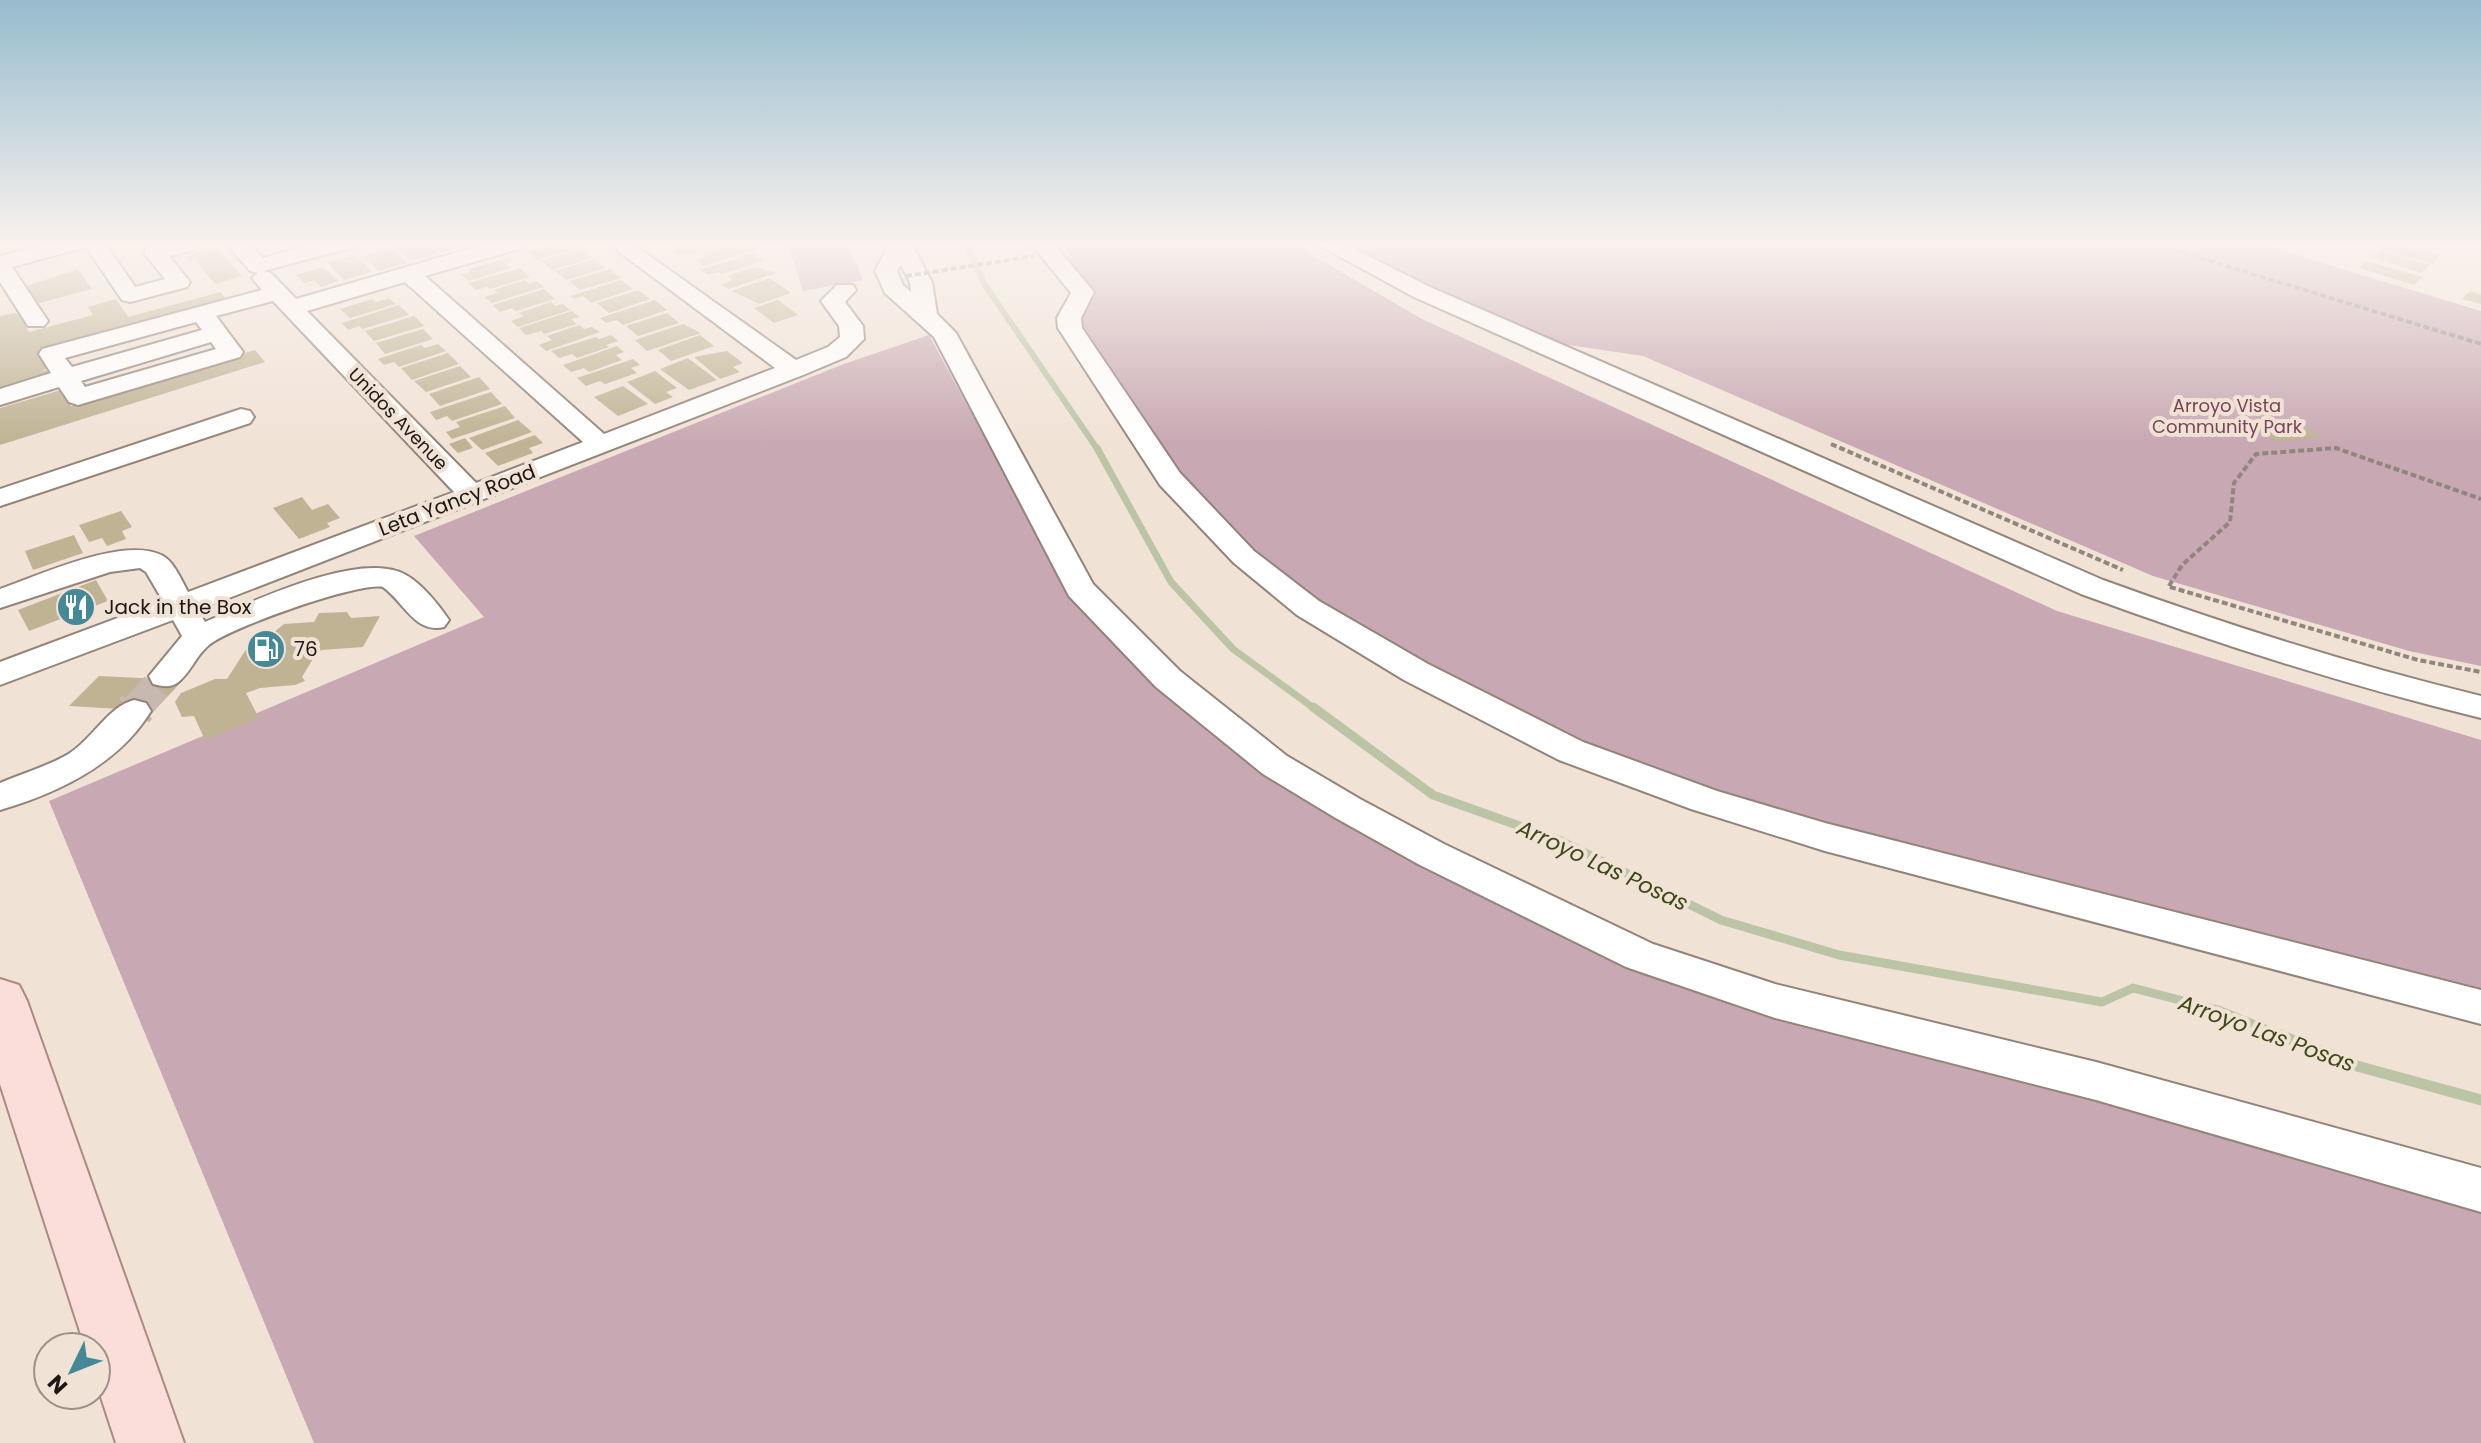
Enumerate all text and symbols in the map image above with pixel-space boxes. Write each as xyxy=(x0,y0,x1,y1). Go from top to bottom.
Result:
street label: Unidos Avenue xyxy=(343,362,454,475)
park label: Arroyo Vista Community Park xyxy=(2152,393,2303,439)
street label: Leta Yancy Road xyxy=(375,457,539,543)
restaurant icon: Jack in the Box xyxy=(55,586,97,628)
place label: Jack in the Box xyxy=(104,593,252,621)
fuel station icon: 76 xyxy=(245,628,287,670)
place label: 76 xyxy=(294,635,318,663)
water label: Arroyo Las Posas xyxy=(1511,812,1693,919)
water label: Arroyo Las Posas xyxy=(2173,987,2359,1080)
north arrow xyxy=(32,1331,112,1411)
text: N xyxy=(41,1368,75,1401)

